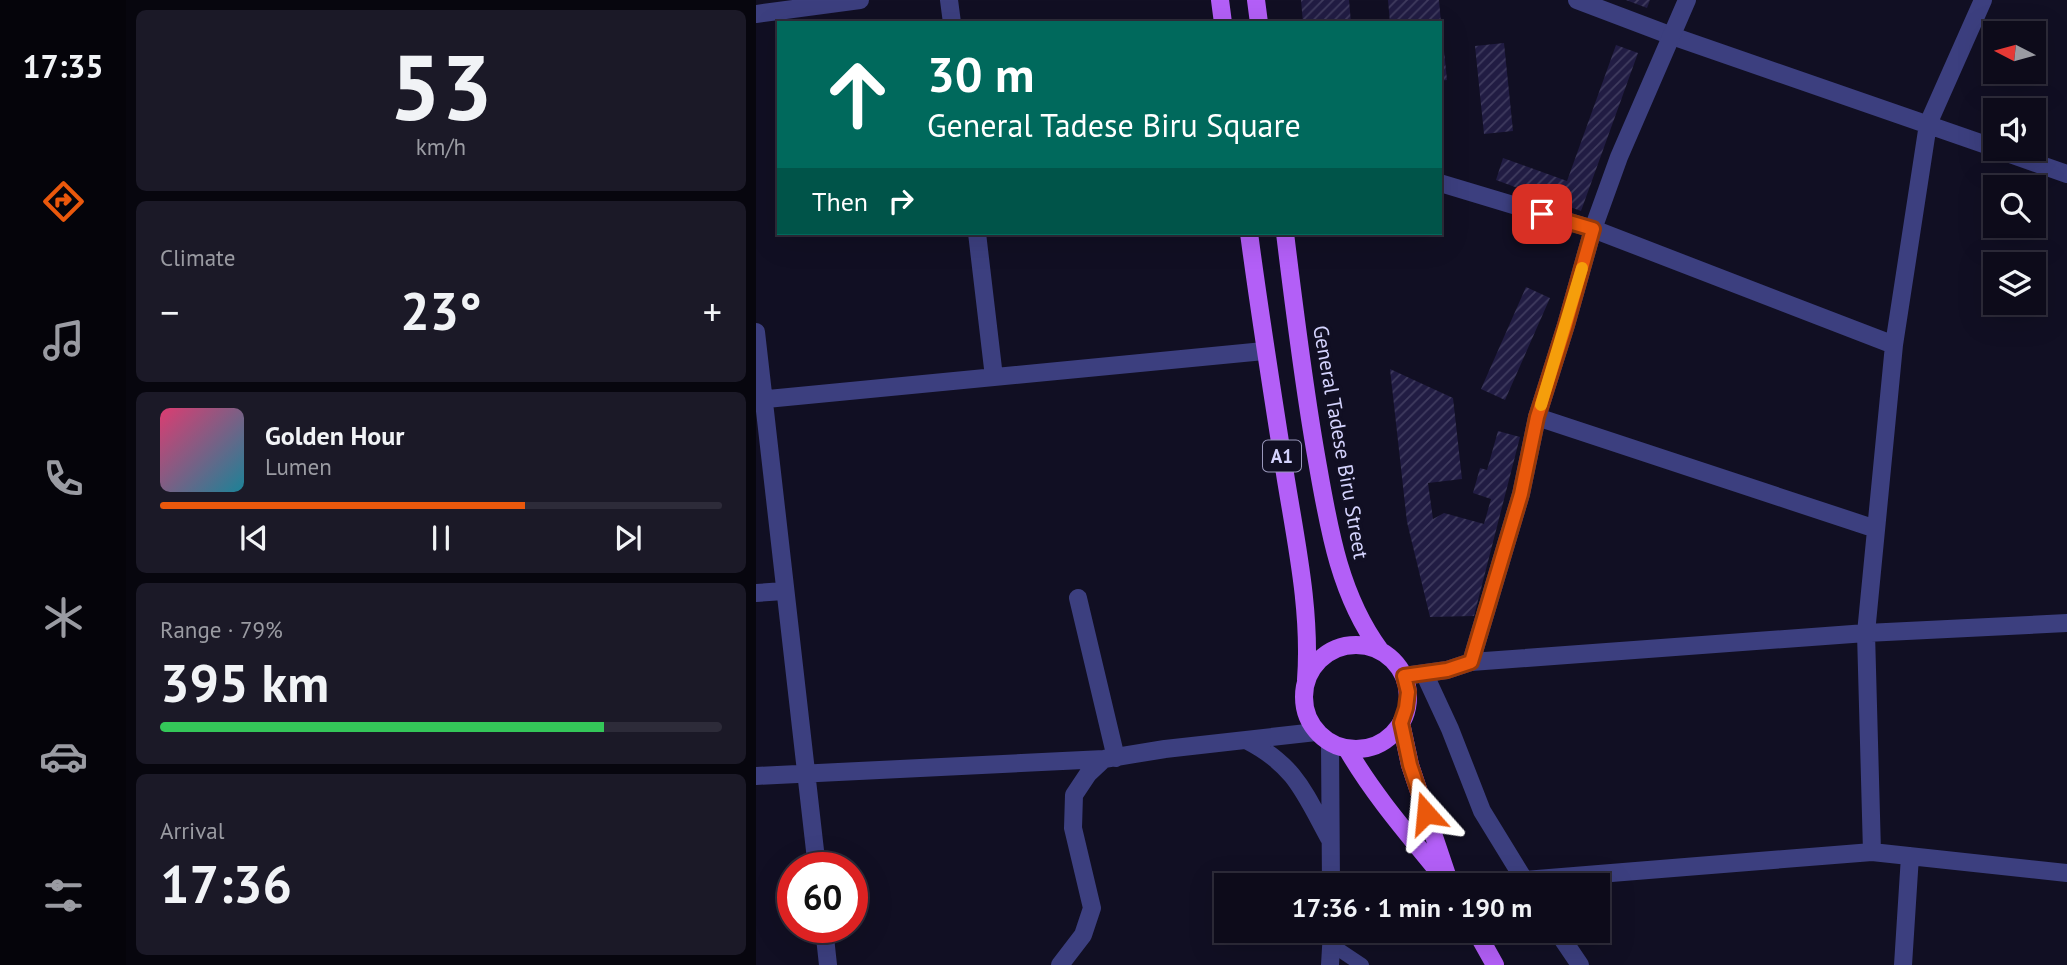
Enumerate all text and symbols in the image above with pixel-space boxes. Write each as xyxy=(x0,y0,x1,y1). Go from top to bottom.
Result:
north arrow xyxy=(1983,21,2046,84)
map controls xyxy=(1983,21,2046,315)
text: 53 xyxy=(389,27,493,145)
text: 30 m xyxy=(927,42,1034,106)
text: 17:35 xyxy=(22,45,104,87)
icon: ahead xyxy=(812,49,903,140)
button: sound xyxy=(1983,98,2046,161)
text: General Tadese Biru Square xyxy=(927,104,1301,146)
text: km/h xyxy=(416,132,466,161)
button: search xyxy=(1983,175,2046,238)
icon: directions xyxy=(39,177,88,226)
icon: right xyxy=(882,182,920,220)
pin xyxy=(1512,184,1572,244)
text: Then xyxy=(812,185,868,218)
icon: arrive xyxy=(1523,195,1561,233)
text: Climate xyxy=(160,243,235,272)
button: layers xyxy=(1983,252,2046,315)
text: 23° xyxy=(400,277,482,344)
text: − xyxy=(160,287,179,336)
text: + xyxy=(703,287,722,336)
icon: music xyxy=(39,316,88,365)
street label: General Tadese Biru Street xyxy=(1307,323,1375,561)
text: Golden Hour xyxy=(265,419,404,452)
road number: A1 xyxy=(1263,440,1301,471)
text: Lumen xyxy=(265,452,332,481)
icon: phone xyxy=(39,454,88,503)
icon: previous xyxy=(235,519,273,557)
icon: pause xyxy=(422,519,460,557)
icon: next xyxy=(609,519,647,557)
icon: climate xyxy=(39,593,88,642)
text: Range · 79% xyxy=(160,615,283,644)
text: 395 km xyxy=(160,649,329,716)
icon: car xyxy=(39,732,88,781)
position arrow xyxy=(1389,776,1463,850)
text: Arrival xyxy=(160,816,224,845)
text: 17:36 xyxy=(160,850,292,917)
speed limit sign: 60 xyxy=(777,852,868,943)
icon: filters xyxy=(39,871,88,920)
text: 17:36 · 1 min · 190 m xyxy=(1292,891,1532,924)

